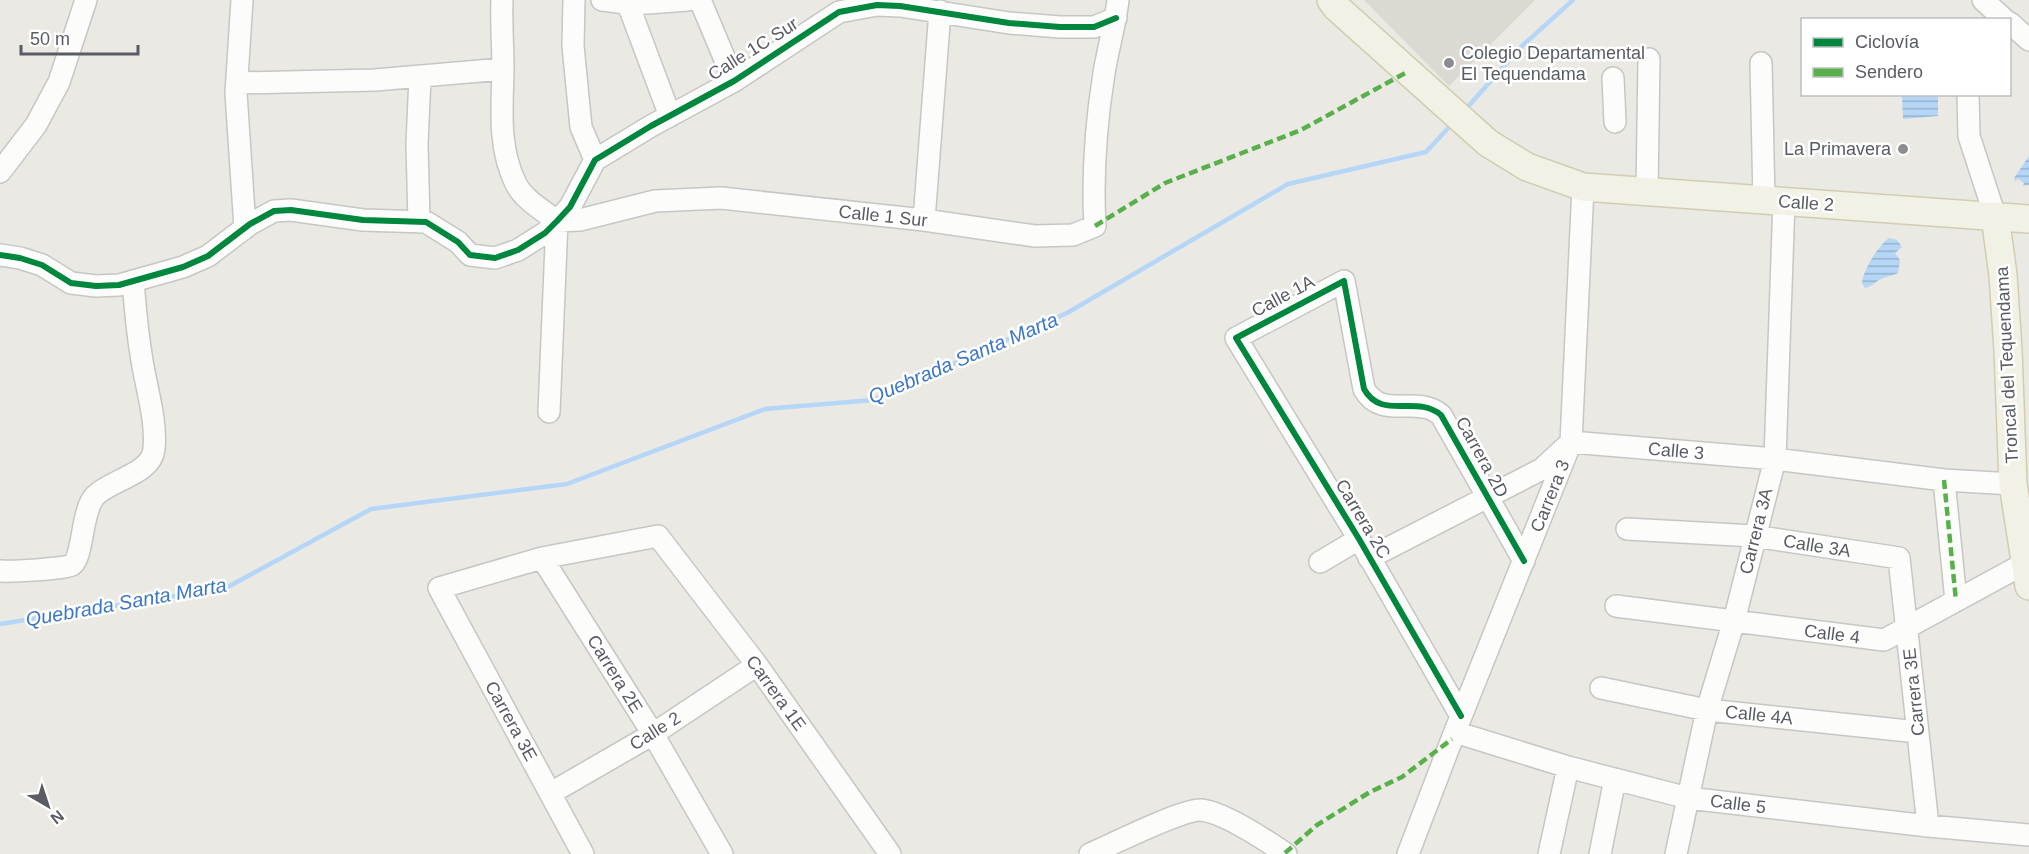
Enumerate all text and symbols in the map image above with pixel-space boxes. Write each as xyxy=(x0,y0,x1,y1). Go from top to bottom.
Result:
street label: Calle 1C Sur xyxy=(704,13,802,85)
scale bar xyxy=(21,18,138,56)
legend xyxy=(1801,18,2011,96)
text: 50 m xyxy=(30,29,70,49)
text: Ciclovía xyxy=(1855,32,1920,52)
place label: Colegio Departamental El Tequendama xyxy=(1461,43,1645,84)
marker: Colegio Departamental El Tequendama xyxy=(1442,56,1456,70)
text: Sendero xyxy=(1855,62,1923,82)
place label: La Primavera xyxy=(1784,139,1892,159)
marker: La Primavera xyxy=(1896,142,1910,156)
street label: Calle 2 xyxy=(1777,191,1835,215)
street label: Calle 1 Sur xyxy=(838,201,928,231)
street label: Troncal del Tequendama xyxy=(1992,265,2022,464)
street label: Calle 1A xyxy=(1248,271,1318,321)
water label: Quebrada Santa Marta xyxy=(865,308,1061,408)
street label: Carrera 2D xyxy=(1452,413,1512,501)
street label: Calle 3 xyxy=(1647,439,1705,463)
street label: Carrera 3 xyxy=(1526,457,1574,535)
street label: Carrera 2C xyxy=(1332,476,1394,562)
street label: Carrera 3A xyxy=(1736,486,1776,576)
street label: Calle 3A xyxy=(1782,531,1852,561)
water label: Quebrada Santa Marta xyxy=(24,574,228,630)
street label: Calle 4 xyxy=(1803,621,1861,647)
street label: Carrera 2E xyxy=(583,631,647,717)
street label: Carrera 3E xyxy=(1899,647,1929,737)
street label: Carrera 1E xyxy=(742,652,810,734)
street label: Carrera 3E xyxy=(481,678,541,764)
street label: Calle 4A xyxy=(1724,701,1794,729)
street label: Calle 2 xyxy=(626,708,684,754)
north arrow xyxy=(18,776,78,836)
street label: Calle 5 xyxy=(1709,791,1767,817)
text: N xyxy=(47,807,67,828)

